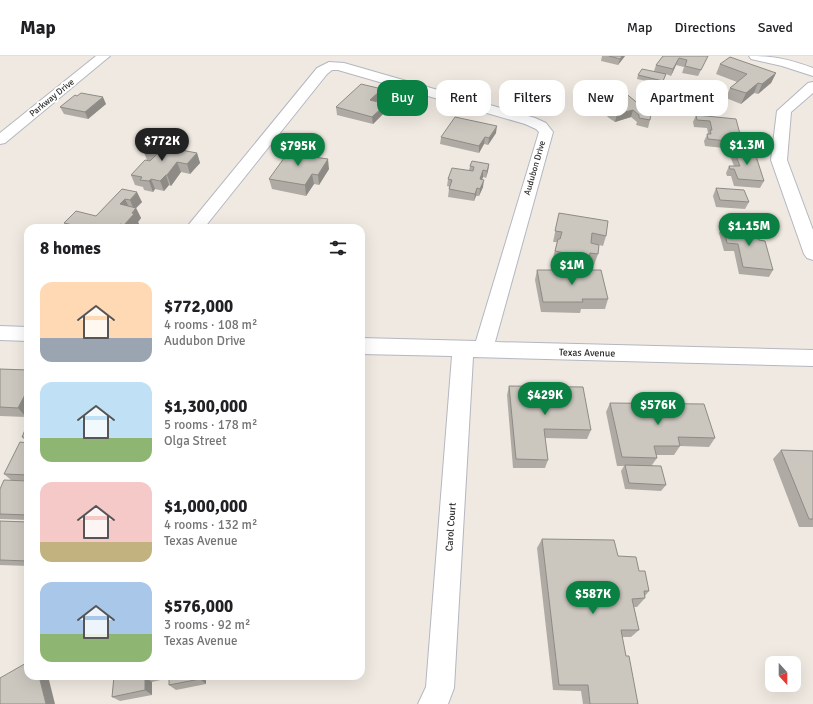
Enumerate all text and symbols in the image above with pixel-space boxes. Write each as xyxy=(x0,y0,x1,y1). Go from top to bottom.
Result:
text: Map xyxy=(20,16,56,40)
text: Map xyxy=(627,19,653,36)
text: Directions xyxy=(675,19,736,36)
text: Saved xyxy=(758,19,793,36)
street label: Parkway Drive xyxy=(27,76,77,119)
chip: Buy xyxy=(377,80,428,116)
chip: Rent xyxy=(436,80,491,116)
chip: Filters xyxy=(499,80,565,116)
chip: New xyxy=(573,80,628,116)
chip: Apartment xyxy=(636,80,728,116)
pin: $772K xyxy=(134,128,190,162)
pin: $1.3M xyxy=(719,132,775,166)
text: $772K xyxy=(144,133,180,149)
pin: $795K xyxy=(270,133,326,167)
text: $1.3M xyxy=(729,137,765,153)
text: $795K xyxy=(280,138,316,154)
street label: Audubon Drive xyxy=(522,139,548,197)
pin: $1.15M xyxy=(716,213,782,247)
text: $1.15M xyxy=(728,218,770,234)
icon: filters xyxy=(327,237,349,259)
text: 8 homes xyxy=(40,238,101,259)
pin: $1M xyxy=(553,252,591,286)
text: $1M xyxy=(560,257,584,273)
text: $772,000 xyxy=(164,296,233,317)
icon: home xyxy=(72,298,120,346)
text: 4 rooms · 108 m² xyxy=(164,317,257,333)
text: Audubon Drive xyxy=(164,333,246,349)
street label: Texas Avenue xyxy=(559,347,615,359)
pin: $429K xyxy=(517,382,573,416)
text: $429K xyxy=(527,387,563,403)
pin: $576K xyxy=(630,392,686,426)
text: $1,300,000 xyxy=(164,396,247,417)
text: $576K xyxy=(640,397,676,413)
icon: home xyxy=(72,398,120,446)
text: 5 rooms · 178 m² xyxy=(164,417,257,433)
text: Olga Street xyxy=(164,433,226,449)
text: $1,000,000 xyxy=(164,496,247,517)
icon: home xyxy=(72,498,120,546)
street label: Carol Court xyxy=(443,502,459,552)
text: 4 rooms · 132 m² xyxy=(164,517,257,533)
text: Texas Avenue xyxy=(164,533,238,549)
pin: $587K xyxy=(565,581,621,615)
text: $587K xyxy=(575,586,611,602)
text: $576,000 xyxy=(164,596,233,617)
icon: home xyxy=(72,598,120,646)
text: 3 rooms · 92 m² xyxy=(164,617,250,633)
text: Texas Avenue xyxy=(164,633,238,649)
north arrow xyxy=(765,656,801,692)
map controls xyxy=(765,656,801,692)

